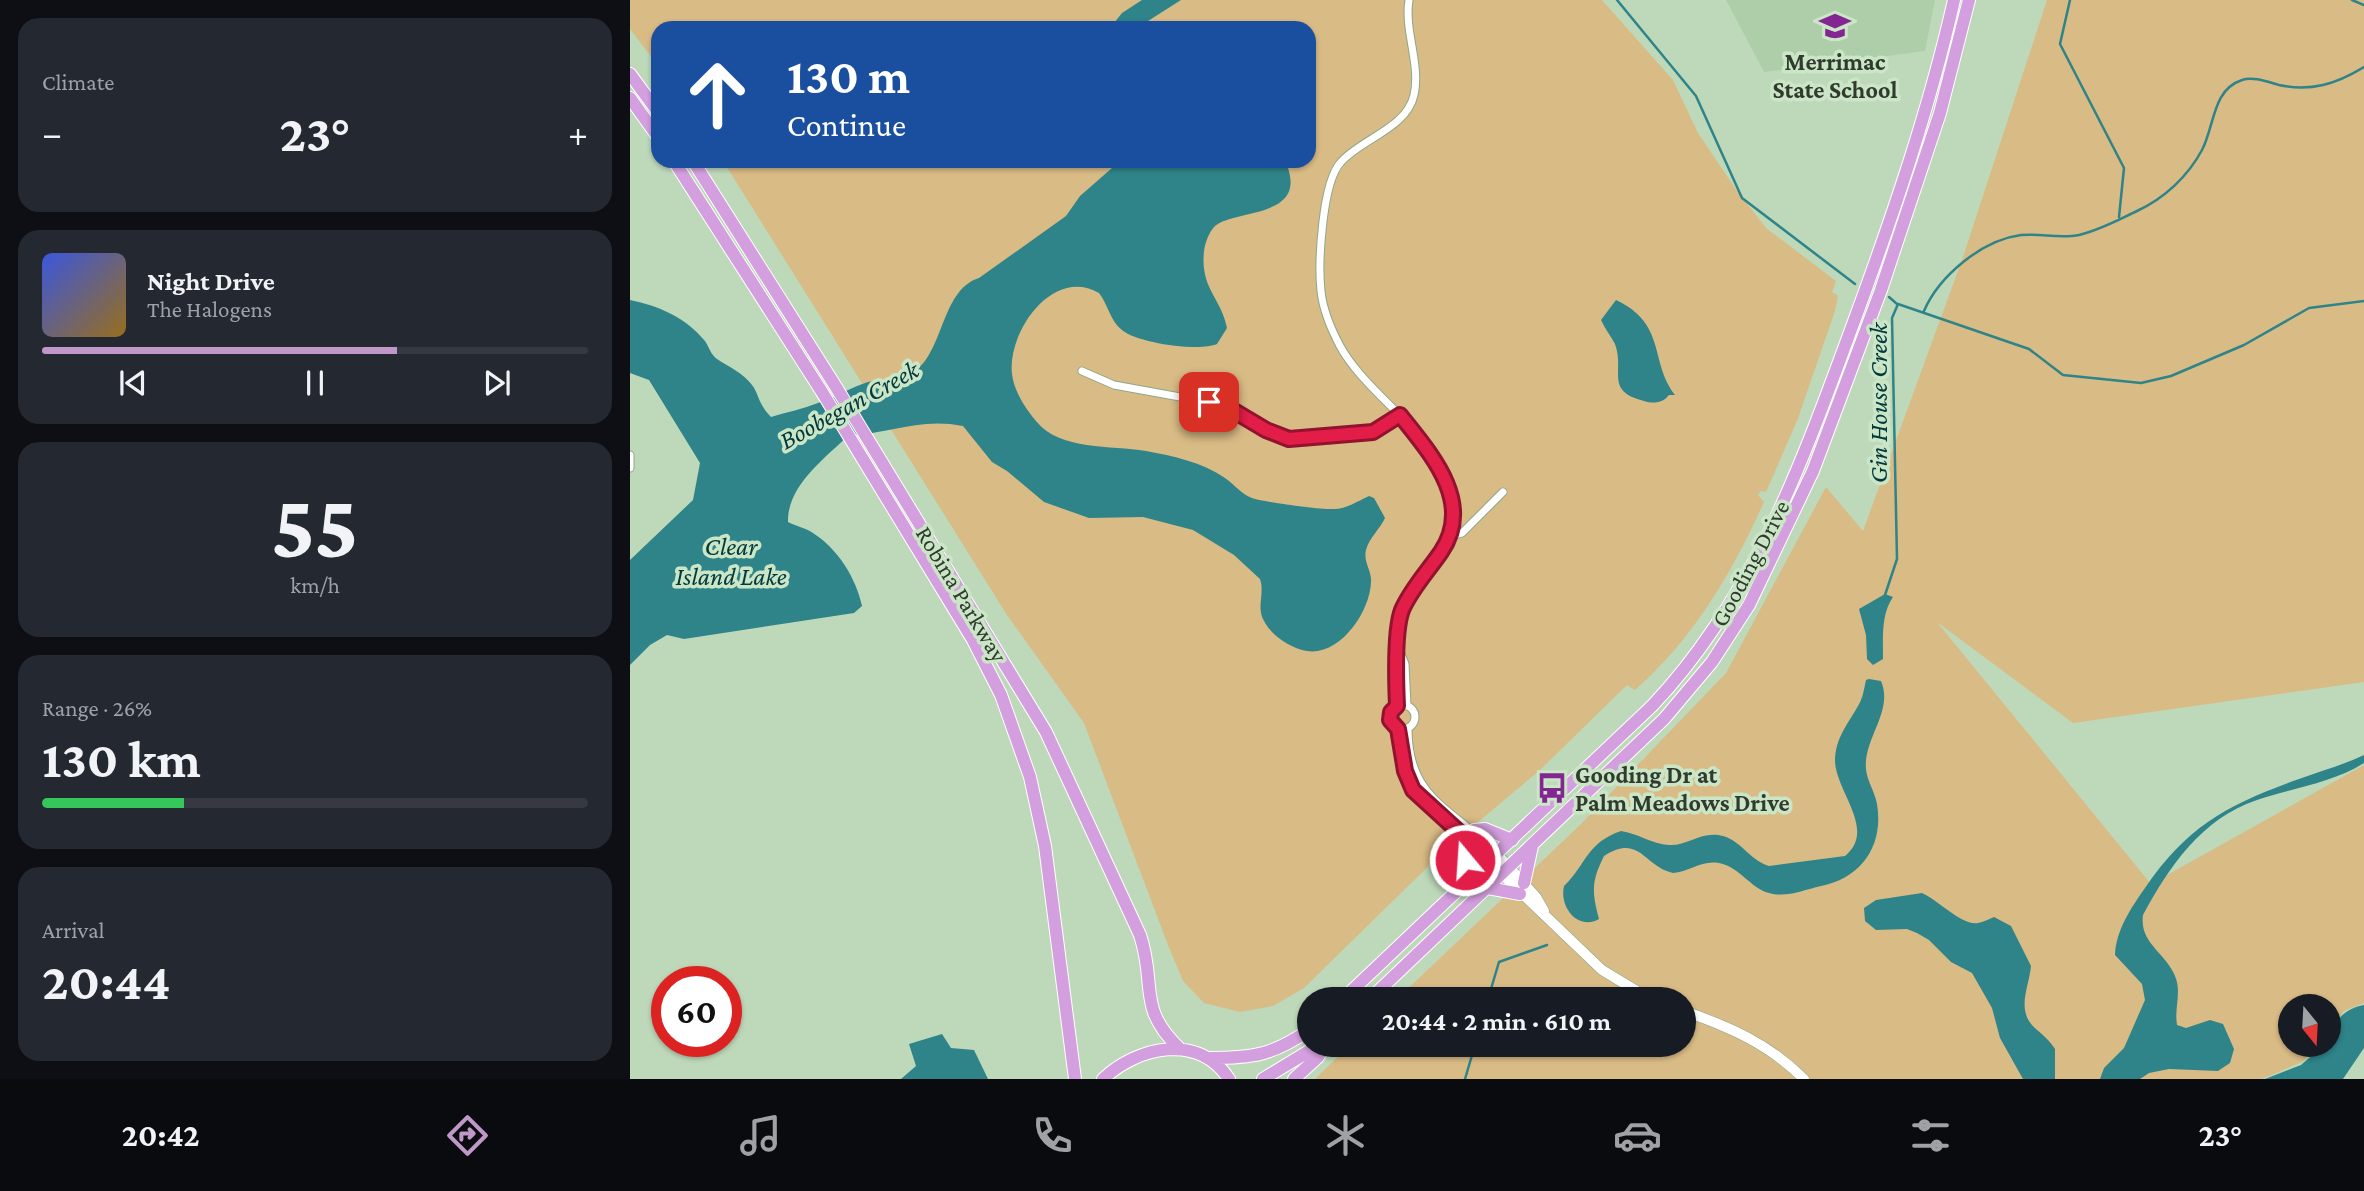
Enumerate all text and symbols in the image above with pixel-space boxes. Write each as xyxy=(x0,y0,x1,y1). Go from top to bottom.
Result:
school or university icon: Merrimac State School xyxy=(1818,9,1852,43)
place label: Merrimac State School xyxy=(1773,48,1897,103)
icon: ahead xyxy=(672,49,763,140)
text: 130 m xyxy=(787,49,910,104)
text: Climate xyxy=(42,69,114,95)
text: 23° xyxy=(279,104,351,162)
text: Continue xyxy=(787,107,906,143)
text: − xyxy=(42,112,62,154)
text: + xyxy=(568,112,588,154)
text: Night Drive xyxy=(147,267,275,296)
text: The Halogens xyxy=(147,296,272,322)
water label: Gin House Creek xyxy=(1864,321,1893,483)
water label: Boobegan Creek xyxy=(774,354,925,455)
icon: previous xyxy=(114,364,152,402)
icon: pause xyxy=(296,364,334,402)
icon: next xyxy=(478,364,516,402)
pin xyxy=(1179,372,1239,432)
icon: arrive xyxy=(1190,383,1228,421)
text: 55 xyxy=(271,475,359,577)
street label: Gooding Drive xyxy=(1705,495,1795,631)
street label: Robina Parkway xyxy=(911,521,1014,668)
water label: Clear Island Lake xyxy=(676,532,787,591)
text: km/h xyxy=(290,572,340,598)
text: Range · 26% xyxy=(42,695,152,721)
text: 130 km xyxy=(42,730,201,788)
place label: Gooding Dr at Palm Meadows Drive xyxy=(1575,761,1790,816)
bus stop icon: Gooding Dr at Palm Meadows Drive xyxy=(1535,771,1569,805)
position arrow xyxy=(1428,823,1502,897)
text: Arrival xyxy=(42,917,105,943)
text: 20:44 xyxy=(42,952,171,1010)
speed limit sign: 60 xyxy=(651,966,742,1057)
north arrow xyxy=(2278,994,2342,1057)
map controls xyxy=(2278,994,2341,1057)
text: 20:44 · 2 min · 610 m xyxy=(1382,1007,1611,1036)
icon: directions xyxy=(443,1111,492,1160)
icon: music xyxy=(736,1111,785,1160)
icon: phone xyxy=(1028,1111,1077,1160)
icon: climate xyxy=(1321,1111,1370,1160)
icon: car xyxy=(1613,1111,1662,1160)
icon: filters xyxy=(1906,1111,1955,1160)
text: 20:42 xyxy=(122,1117,200,1153)
text: 23° xyxy=(2198,1117,2242,1153)

